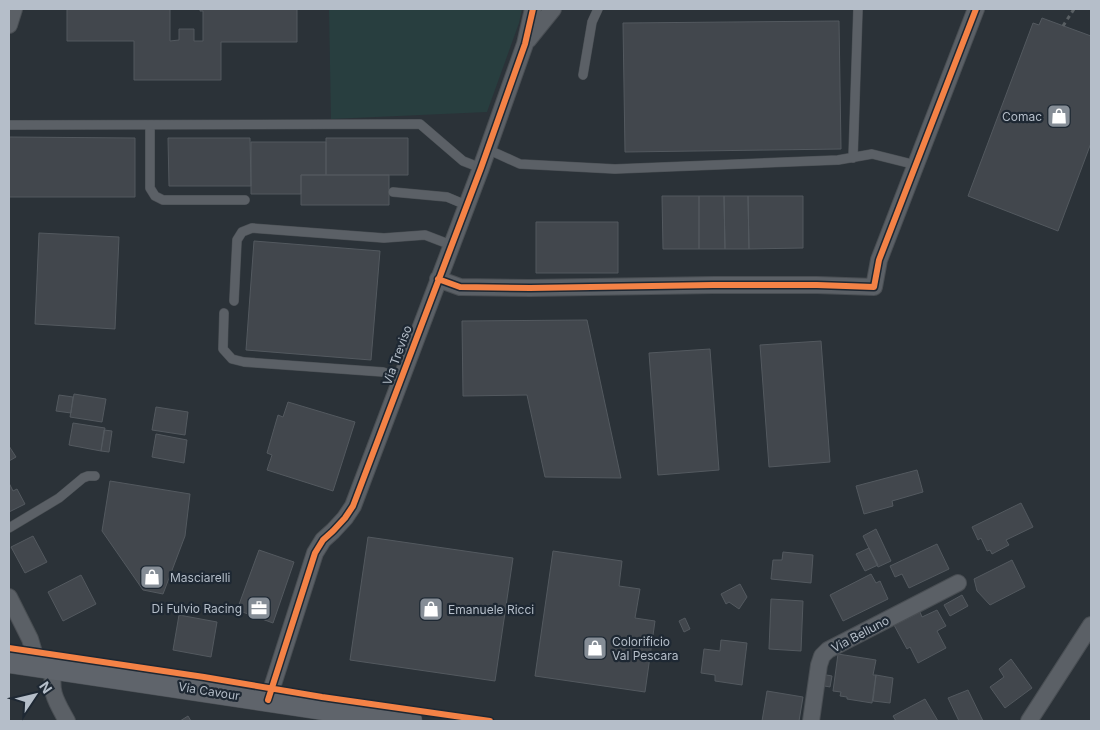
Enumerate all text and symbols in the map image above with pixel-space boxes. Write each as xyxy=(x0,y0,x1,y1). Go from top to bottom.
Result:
shop icon: Comac xyxy=(1046,103,1072,129)
place label: Comac xyxy=(1002,109,1042,124)
street label: Via Treviso xyxy=(379,323,415,387)
shop icon: Masciarelli xyxy=(139,564,165,590)
place label: Masciarelli xyxy=(170,570,231,585)
office icon: Di Fulvio Racing xyxy=(246,595,272,621)
shop icon: Emanuele Ricci xyxy=(418,596,444,622)
place label: Di Fulvio Racing xyxy=(151,601,242,616)
place label: Emanuele Ricci xyxy=(448,602,534,617)
street label: Via Belluno xyxy=(829,613,891,655)
place label: Colorificio Val Pescara xyxy=(612,634,679,663)
shop icon: Colorificio Val Pescara xyxy=(582,635,608,661)
north arrow xyxy=(10,670,60,720)
text: N xyxy=(36,678,56,697)
street label: Via Cavour xyxy=(177,679,241,703)

